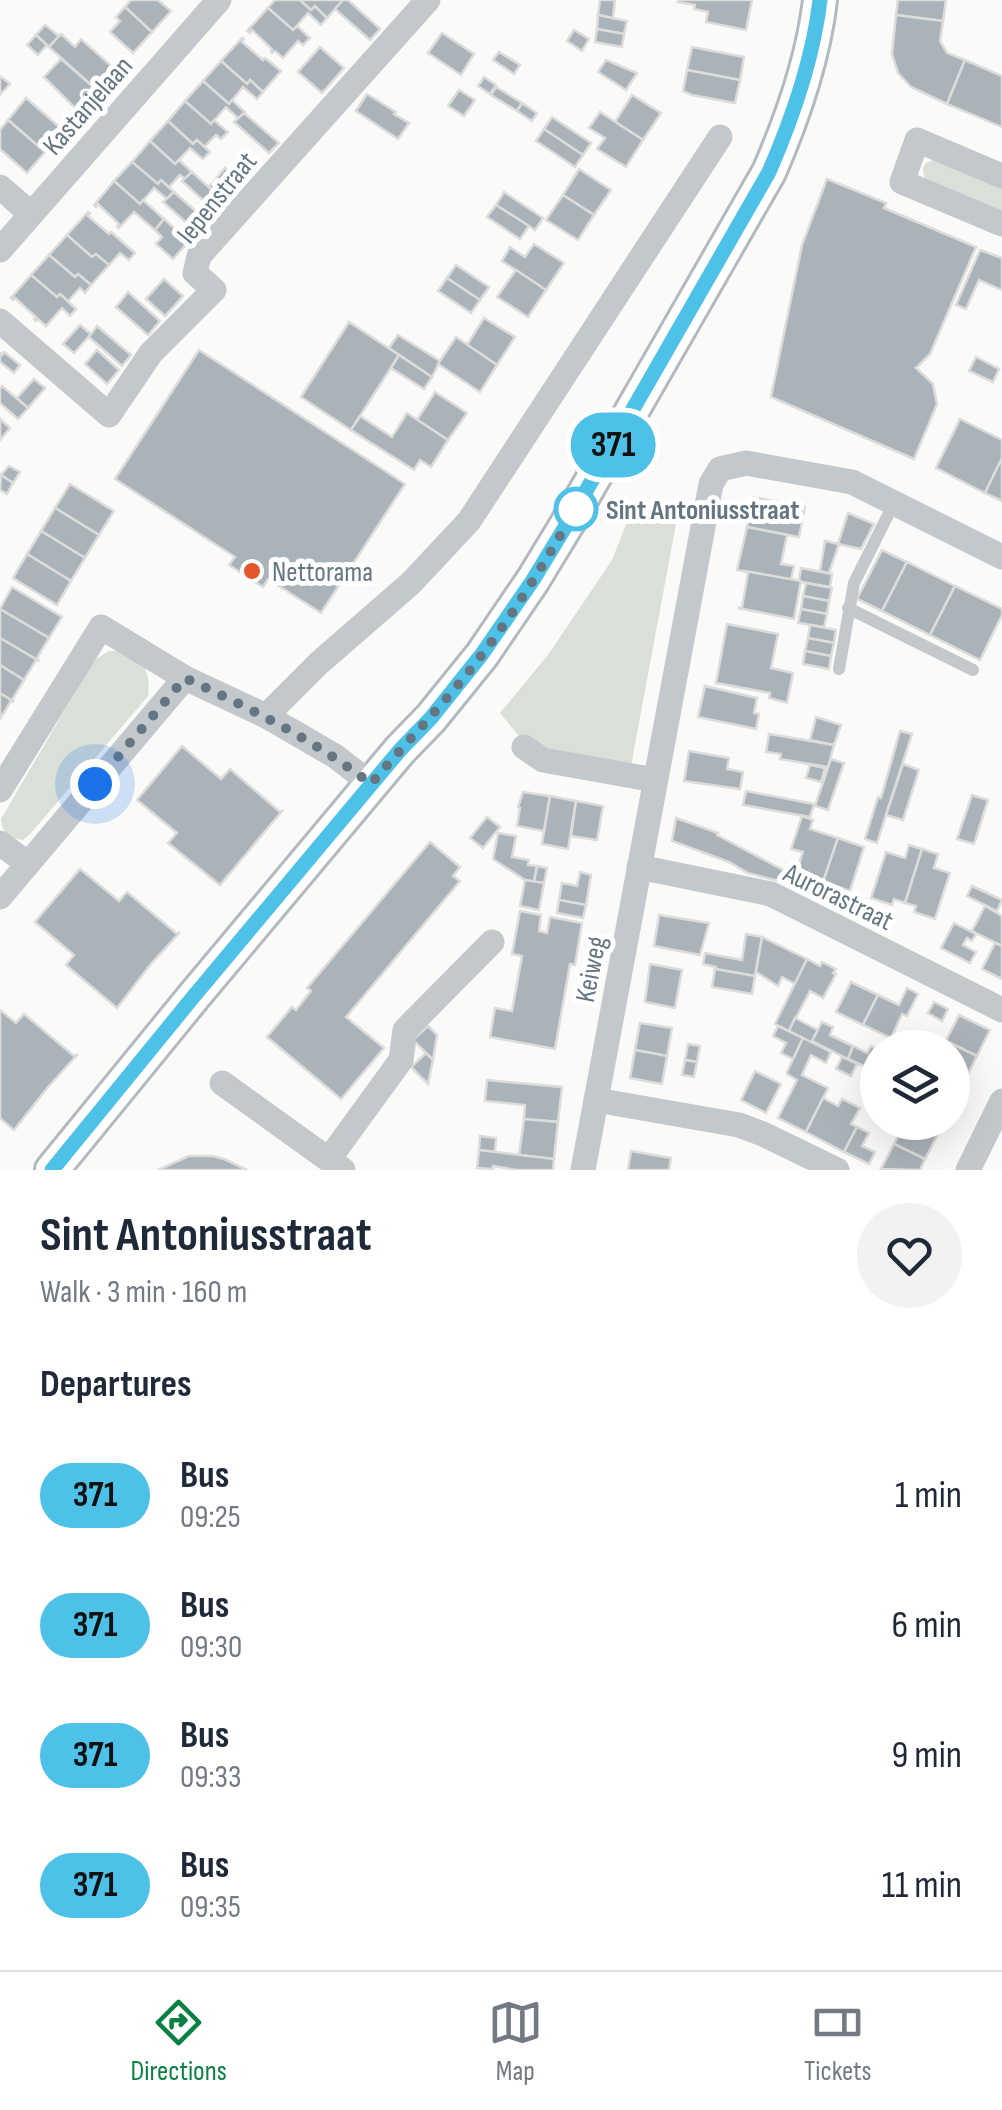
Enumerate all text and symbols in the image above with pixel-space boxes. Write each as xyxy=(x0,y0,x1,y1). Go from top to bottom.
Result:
street label: Kastanjelaan xyxy=(36,50,140,162)
street label: Iepenstraat xyxy=(170,146,264,250)
line badge: 371 xyxy=(556,412,670,478)
text: 371 xyxy=(591,424,635,467)
marker: Sint Antoniusstraat xyxy=(555,488,597,530)
place label: Sint Antoniusstraat xyxy=(606,494,799,527)
place label: Nettorama xyxy=(272,556,373,589)
marker: Nettorama xyxy=(241,560,263,582)
your location xyxy=(70,759,120,809)
street label: Aurorastraat xyxy=(777,856,898,938)
street label: Keiweg xyxy=(569,933,614,1005)
map controls xyxy=(860,1030,970,1140)
button: layers xyxy=(860,1030,970,1140)
button: heart xyxy=(857,1203,962,1308)
text: Sint Antoniusstraat xyxy=(40,1207,372,1264)
text: Walk · 3 min · 160 m xyxy=(40,1273,247,1312)
text: Departures xyxy=(40,1362,192,1407)
text: Bus xyxy=(180,1453,229,1498)
text: 1 min xyxy=(895,1473,962,1518)
text: 371 xyxy=(73,1474,117,1517)
text: 09:25 xyxy=(180,1498,241,1537)
text: Bus xyxy=(180,1583,229,1628)
text: 6 min xyxy=(892,1603,962,1648)
text: 371 xyxy=(73,1604,117,1647)
text: 09:30 xyxy=(180,1628,242,1667)
text: Bus xyxy=(180,1713,229,1758)
text: 9 min xyxy=(891,1733,962,1778)
text: 371 xyxy=(73,1734,117,1777)
text: 09:33 xyxy=(180,1758,241,1797)
text: Bus xyxy=(180,1843,229,1888)
text: 11 min xyxy=(882,1863,962,1908)
text: 371 xyxy=(73,1864,117,1907)
text: 09:35 xyxy=(180,1888,241,1927)
tab: Directions xyxy=(131,1995,227,2088)
tab: Map xyxy=(488,1995,543,2088)
tab: Tickets xyxy=(804,1995,871,2088)

